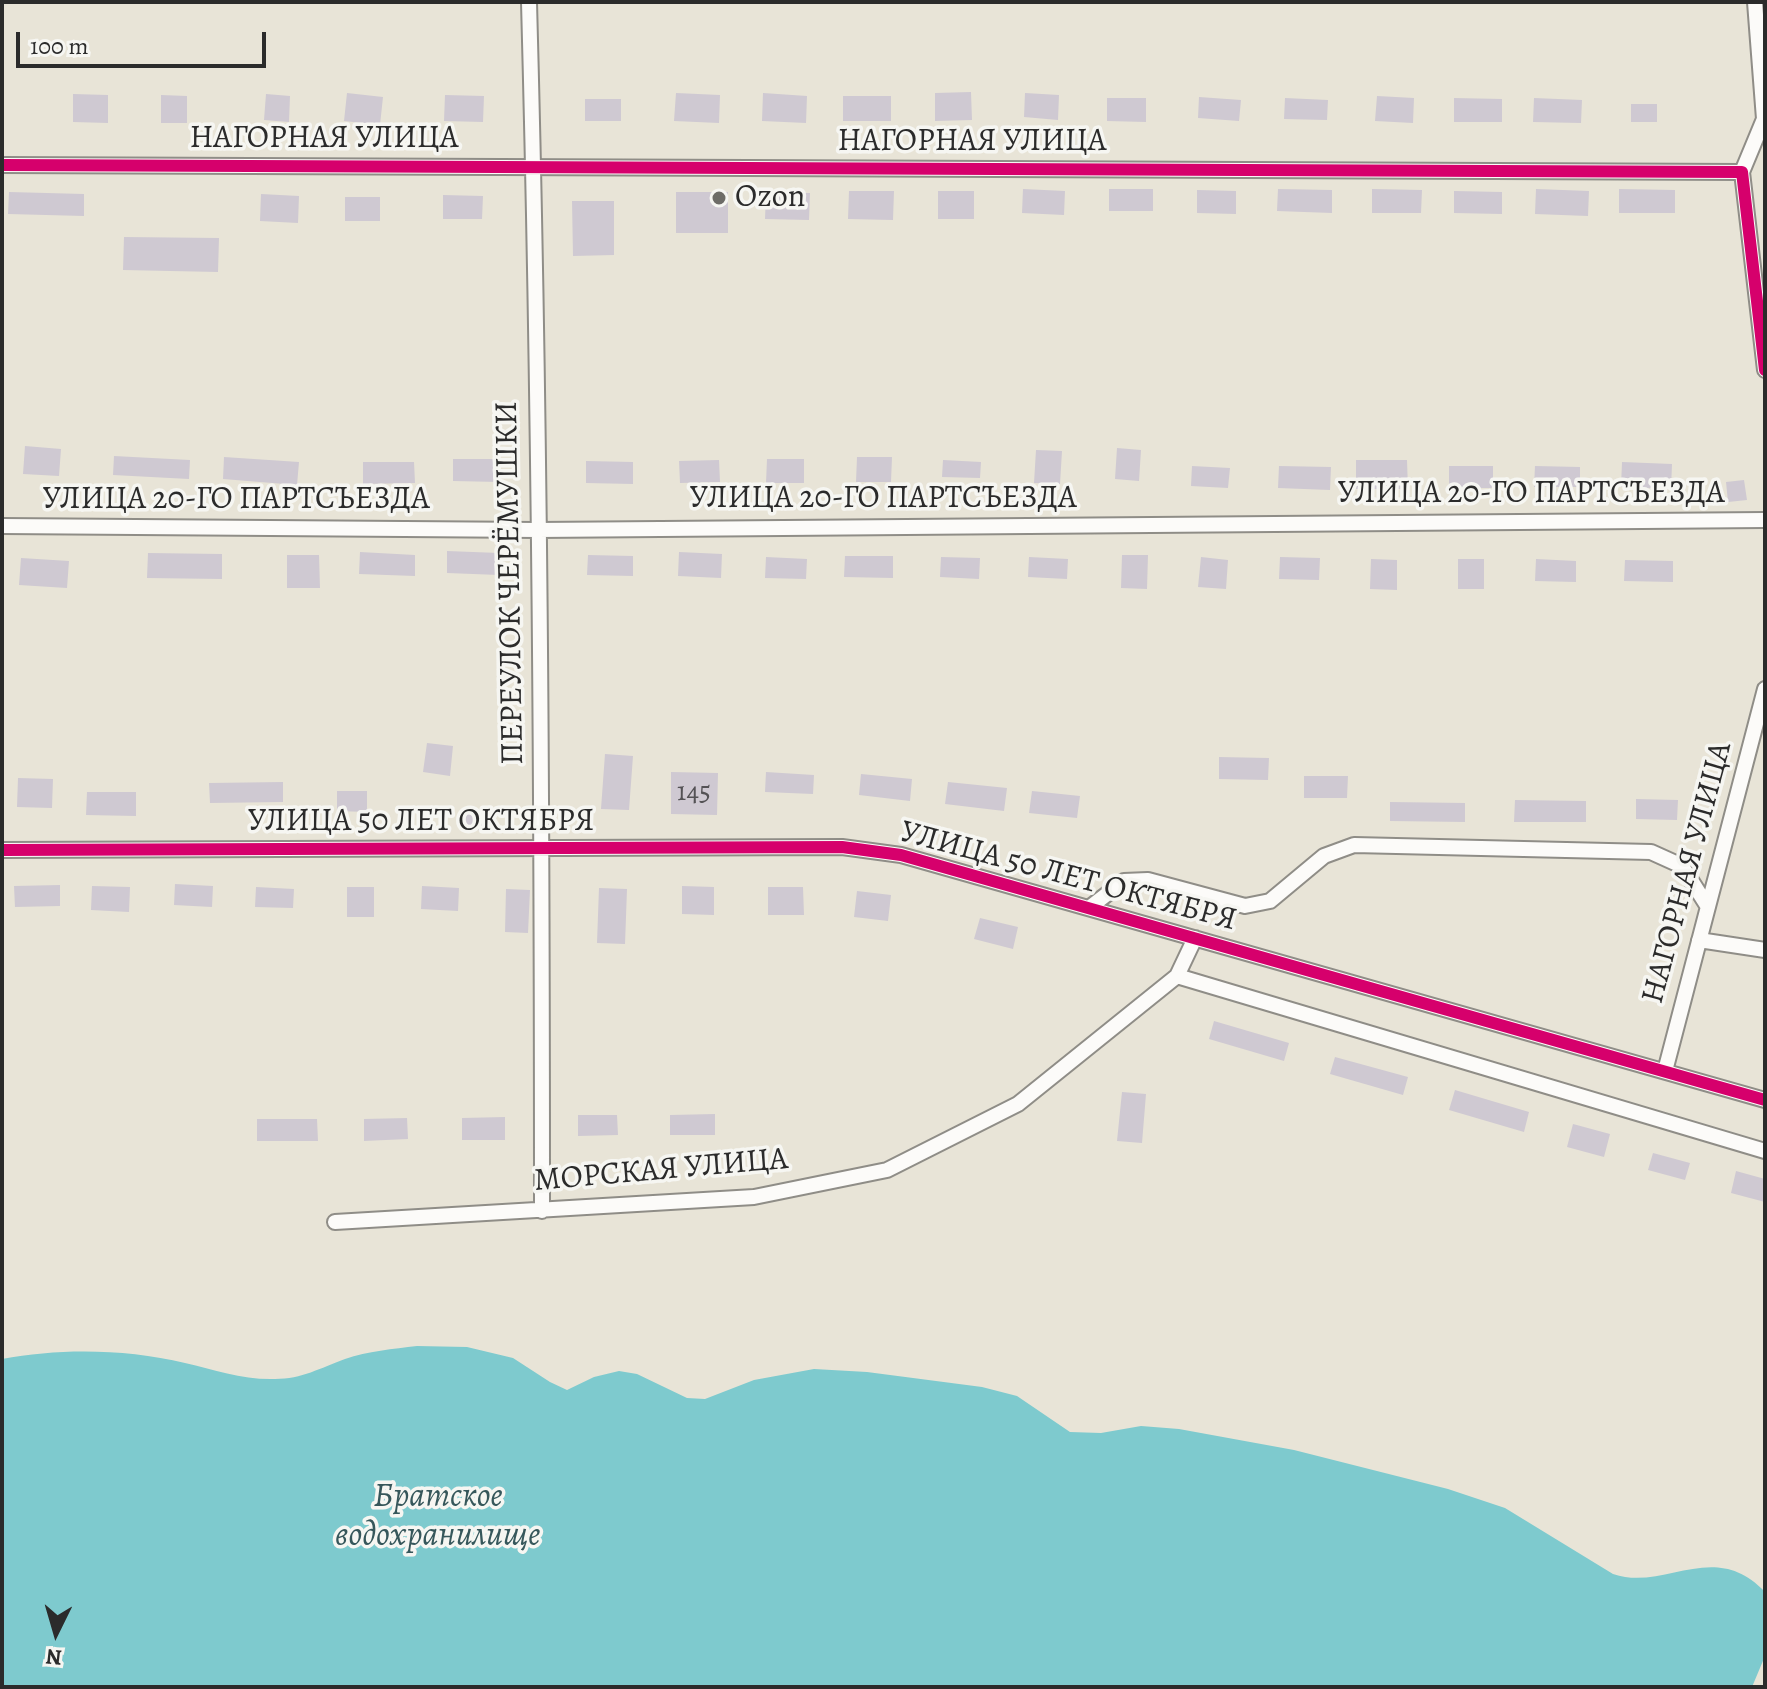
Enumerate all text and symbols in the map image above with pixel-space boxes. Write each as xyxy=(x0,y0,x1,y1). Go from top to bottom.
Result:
scale bar xyxy=(20,16,270,66)
text: 100 m xyxy=(30,30,89,62)
street label: НАГОРНАЯ УЛИЦА xyxy=(189,120,459,158)
street label: НАГОРНАЯ УЛИЦА xyxy=(837,123,1107,161)
place label: Ozon xyxy=(735,179,805,217)
marker: Ozon xyxy=(710,189,728,207)
street label: ПЕРЕУЛОК ЧЕРЁМУШКИ xyxy=(489,401,533,765)
street label: УЛИЦА 20-ГО ПАРТСЪЕЗДА xyxy=(1337,475,1725,513)
street label: УЛИЦА 20-ГО ПАРТСЪЕЗДА xyxy=(689,480,1077,518)
street label: УЛИЦА 20-ГО ПАРТСЪЕЗДА xyxy=(42,481,430,519)
street label: НАГОРНАЯ УЛИЦА xyxy=(1635,738,1741,1008)
house number: 145 xyxy=(677,776,711,810)
street label: УЛИЦА 50 ЛЕТ ОКТЯБРЯ xyxy=(248,803,594,841)
street label: УЛИЦА 50 ЛЕТ ОКТЯБРЯ xyxy=(896,814,1240,940)
street label: МОРСКАЯ УЛИЦА xyxy=(532,1141,790,1201)
water label: Братское водохранилище xyxy=(335,1478,541,1558)
north arrow xyxy=(16,1593,96,1673)
text: N xyxy=(45,1641,63,1673)

